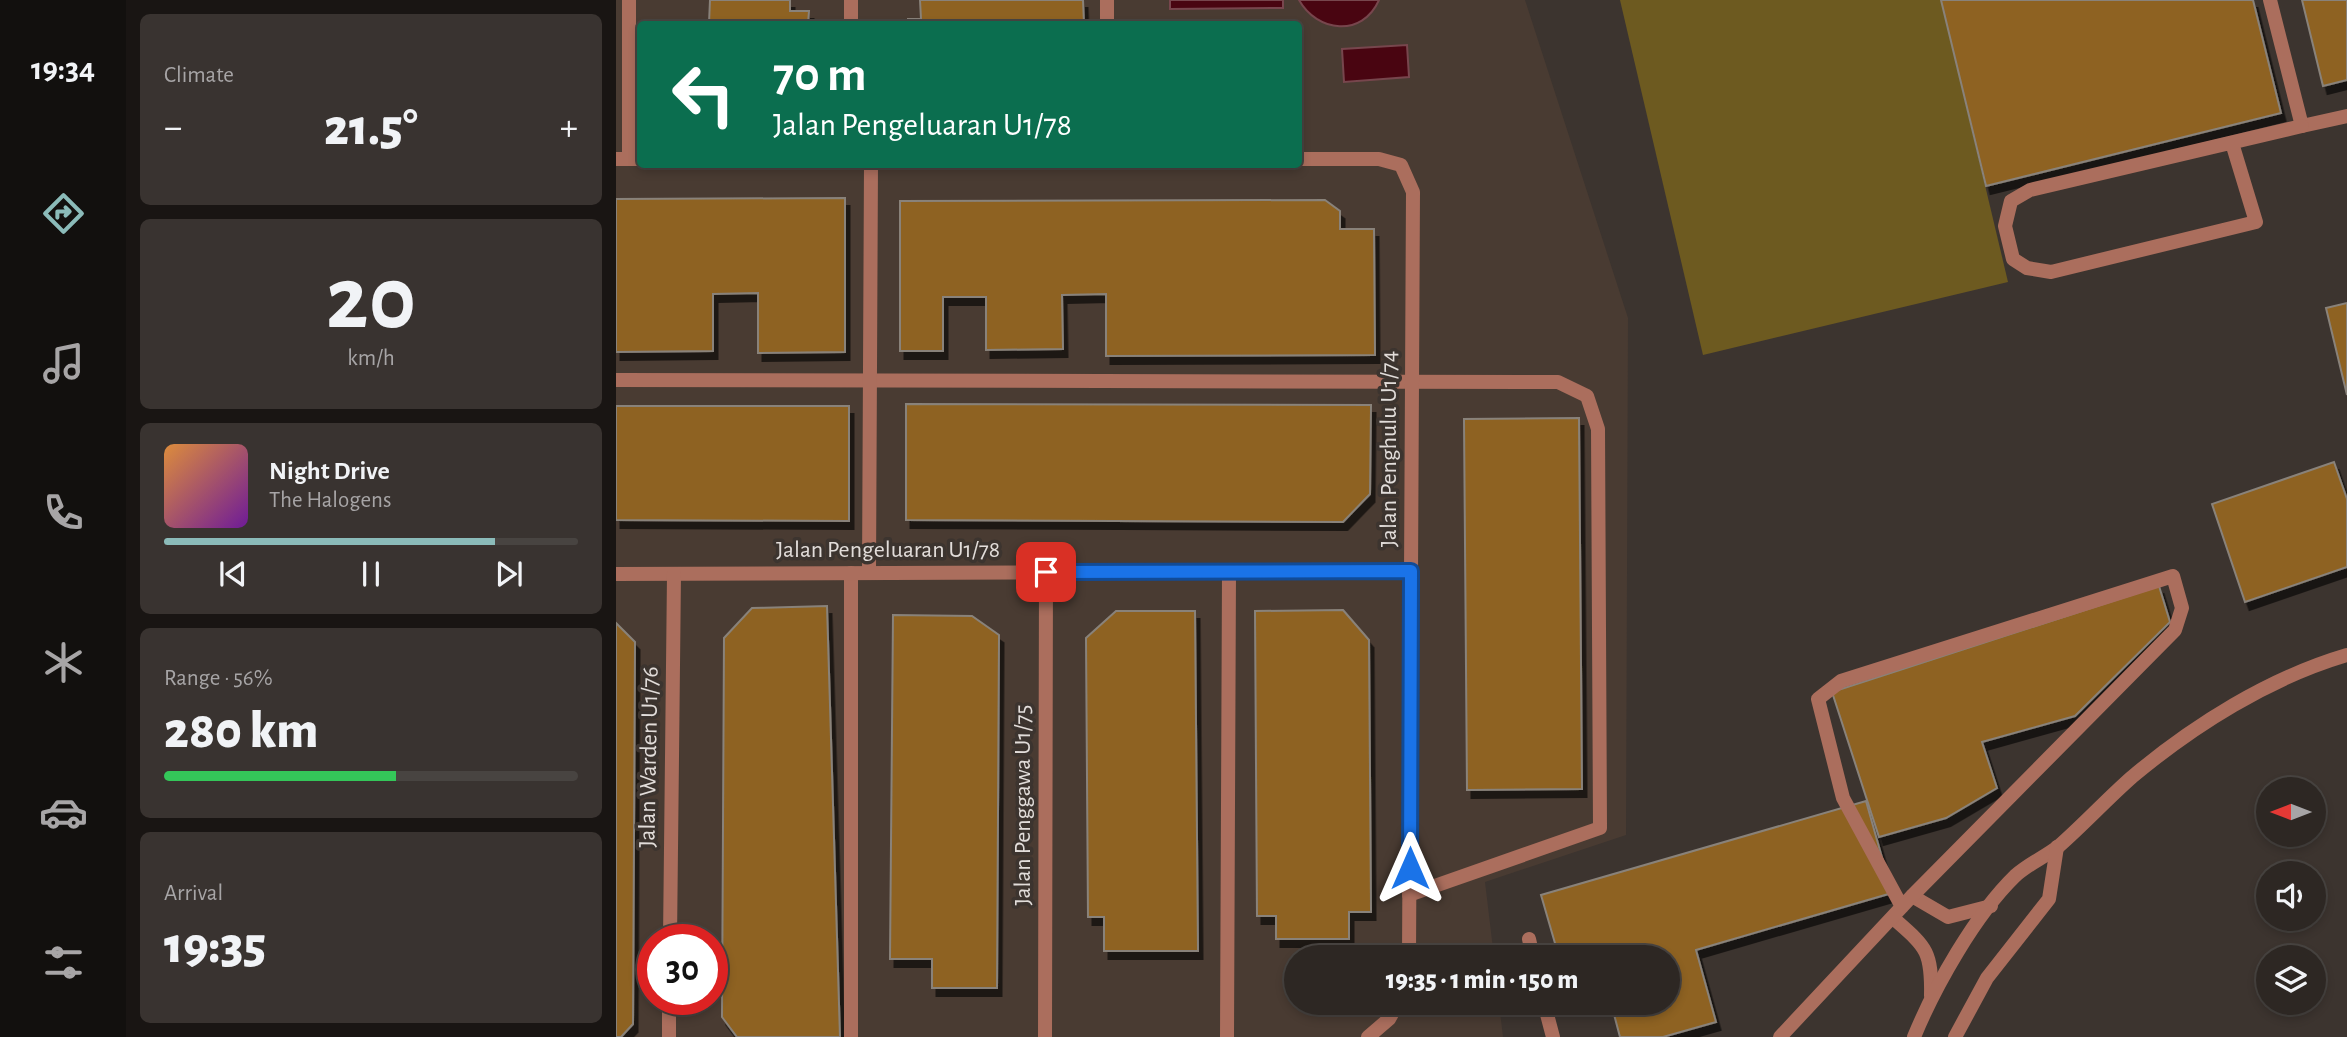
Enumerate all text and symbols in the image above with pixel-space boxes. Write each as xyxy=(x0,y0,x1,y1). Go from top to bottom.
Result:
icon: left xyxy=(658,49,749,140)
text: 70 m xyxy=(773,51,867,100)
text: 19:34 xyxy=(31,53,95,85)
text: Climate xyxy=(164,64,234,87)
text: 21.5° xyxy=(324,102,418,154)
text: − xyxy=(164,109,182,147)
text: + xyxy=(560,109,578,147)
text: Jalan Pengeluaran U1/78 xyxy=(773,109,1072,141)
icon: directions xyxy=(39,189,88,238)
text: 20 xyxy=(326,254,416,345)
icon: music xyxy=(39,339,88,388)
text: km/h xyxy=(347,347,395,370)
street label: Jalan Penghulu U1/74 xyxy=(1377,351,1401,547)
text: Night Drive xyxy=(269,458,390,484)
icon: phone xyxy=(39,488,88,537)
text: The Halogens xyxy=(269,489,391,512)
street label: Jalan Pengeluaran U1/78 xyxy=(776,538,1000,562)
pin xyxy=(1016,542,1076,602)
icon: arrive xyxy=(1027,553,1065,591)
icon: previous xyxy=(214,555,252,593)
icon: pause xyxy=(352,555,390,593)
icon: next xyxy=(490,555,528,593)
icon: climate xyxy=(39,638,88,687)
street label: Jalan Warden U1/76 xyxy=(635,666,663,848)
text: Range · 56% xyxy=(164,667,273,690)
text: 280 km xyxy=(164,705,318,757)
street label: Jalan Penggawa U1/75 xyxy=(1011,705,1035,905)
north arrow xyxy=(2256,777,2326,847)
map controls xyxy=(2256,777,2326,1015)
icon: car xyxy=(39,788,88,837)
position arrow xyxy=(1373,831,1447,905)
button: sound xyxy=(2256,861,2326,931)
text: Arrival xyxy=(164,882,223,905)
text: 19:35 xyxy=(164,920,266,972)
speed limit sign: 30 xyxy=(637,924,728,1015)
icon: filters xyxy=(39,938,88,987)
button: layers xyxy=(2256,945,2326,1015)
text: 19:35 · 1 min · 150 m xyxy=(1386,967,1578,993)

